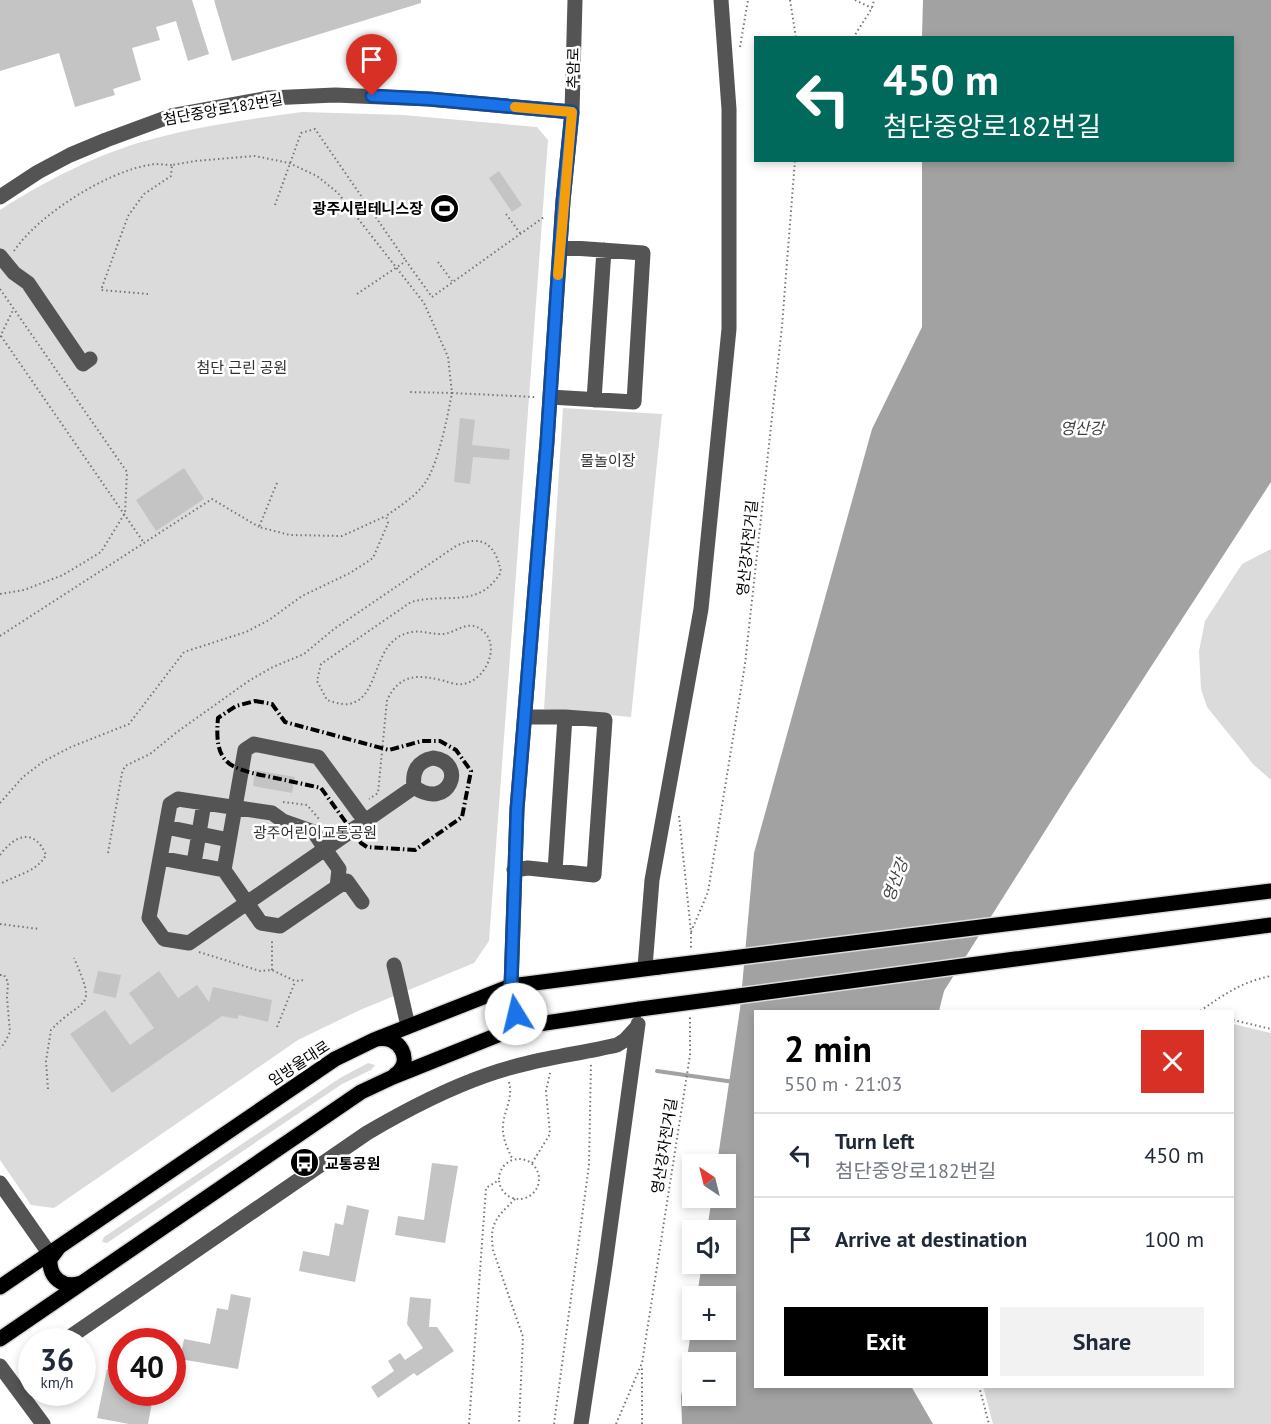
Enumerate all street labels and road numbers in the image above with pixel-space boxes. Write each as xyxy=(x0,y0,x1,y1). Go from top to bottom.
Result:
street label: 추암로 xyxy=(563,47,583,89)
street label: 첨단중앙로182번길 xyxy=(162,89,284,129)
street label: 영산강자전거길 xyxy=(733,499,761,597)
street label: 임방울대로 xyxy=(265,1036,333,1090)
street label: 영산강자전거길 xyxy=(647,1097,681,1195)

